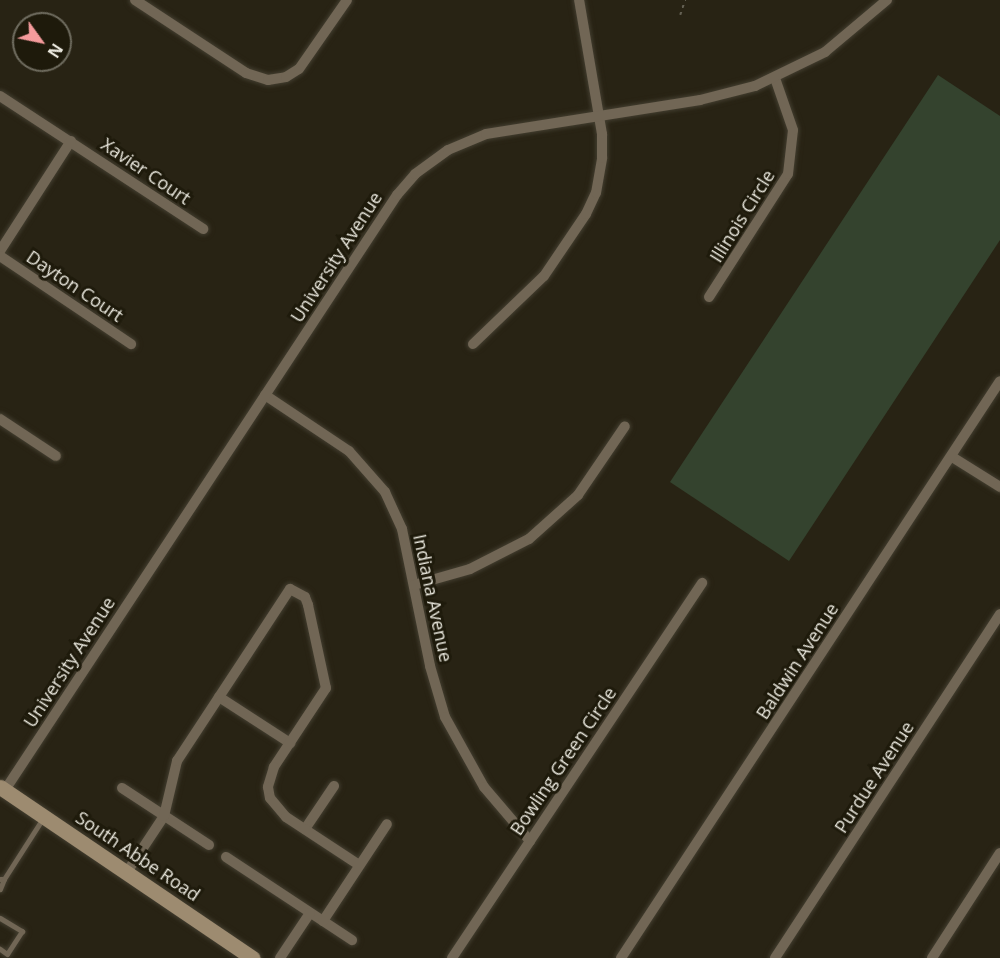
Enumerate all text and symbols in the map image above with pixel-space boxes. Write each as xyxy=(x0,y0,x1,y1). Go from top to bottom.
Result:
north arrow xyxy=(12,12,72,72)
text: N xyxy=(43,39,68,62)
street label: Xavier Court xyxy=(97,133,195,209)
street label: Illinois Circle xyxy=(705,166,779,266)
street label: University Avenue xyxy=(286,188,386,326)
street label: Dayton Court xyxy=(23,246,127,326)
street label: Indiana Avenue xyxy=(409,532,457,664)
street label: University Avenue xyxy=(19,593,119,731)
street label: Baldwin Avenue xyxy=(751,599,843,723)
street label: Bowling Green Circle xyxy=(505,683,621,839)
street label: Purdue Avenue xyxy=(830,717,918,837)
street label: South Abbe Road xyxy=(72,807,204,905)

